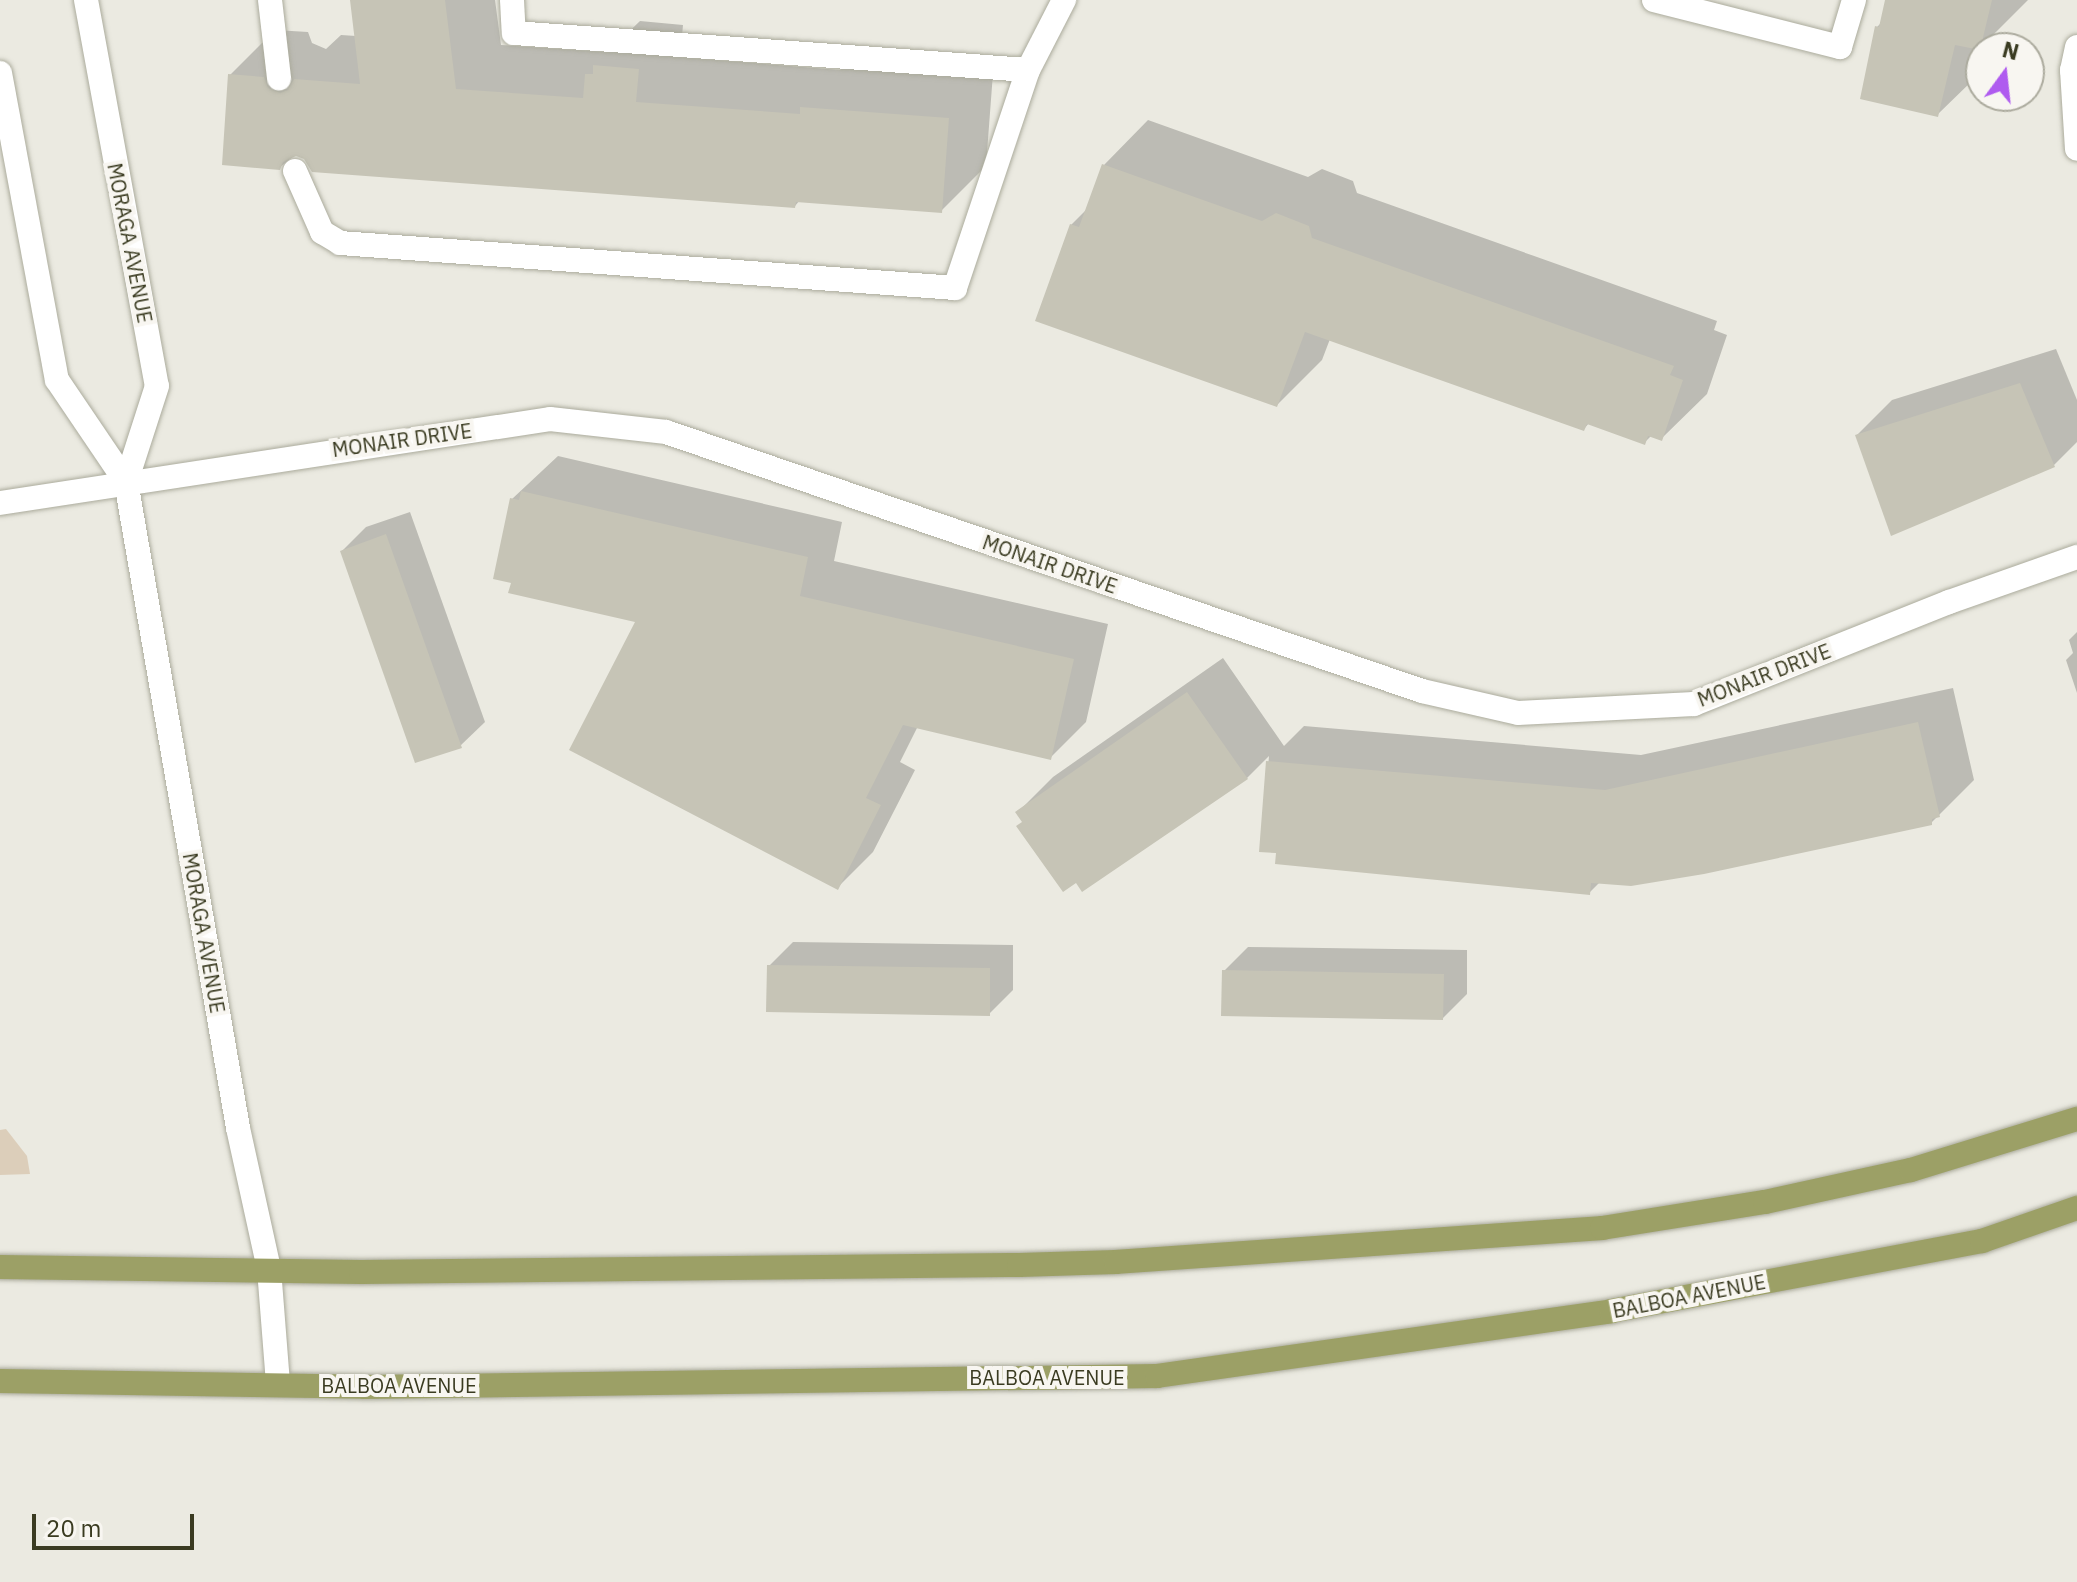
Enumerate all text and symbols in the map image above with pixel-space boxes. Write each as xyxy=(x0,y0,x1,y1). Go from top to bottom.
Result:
north arrow xyxy=(1965,32,2045,112)
text: N xyxy=(1999,34,2022,66)
street label: MORAGA AVENUE xyxy=(103,161,157,325)
street label: MONAIR DRIVE xyxy=(331,418,473,462)
street label: MONAIR DRIVE xyxy=(979,530,1121,598)
street label: MONAIR DRIVE xyxy=(1694,639,1834,711)
street label: MORAGA AVENUE xyxy=(178,851,230,1015)
street label: BALBOA AVENUE xyxy=(1610,1269,1768,1323)
street label: BALBOA AVENUE xyxy=(969,1365,1125,1389)
street label: BALBOA AVENUE xyxy=(321,1373,477,1397)
scale bar xyxy=(36,1498,198,1548)
text: 20 m xyxy=(46,1512,101,1544)

